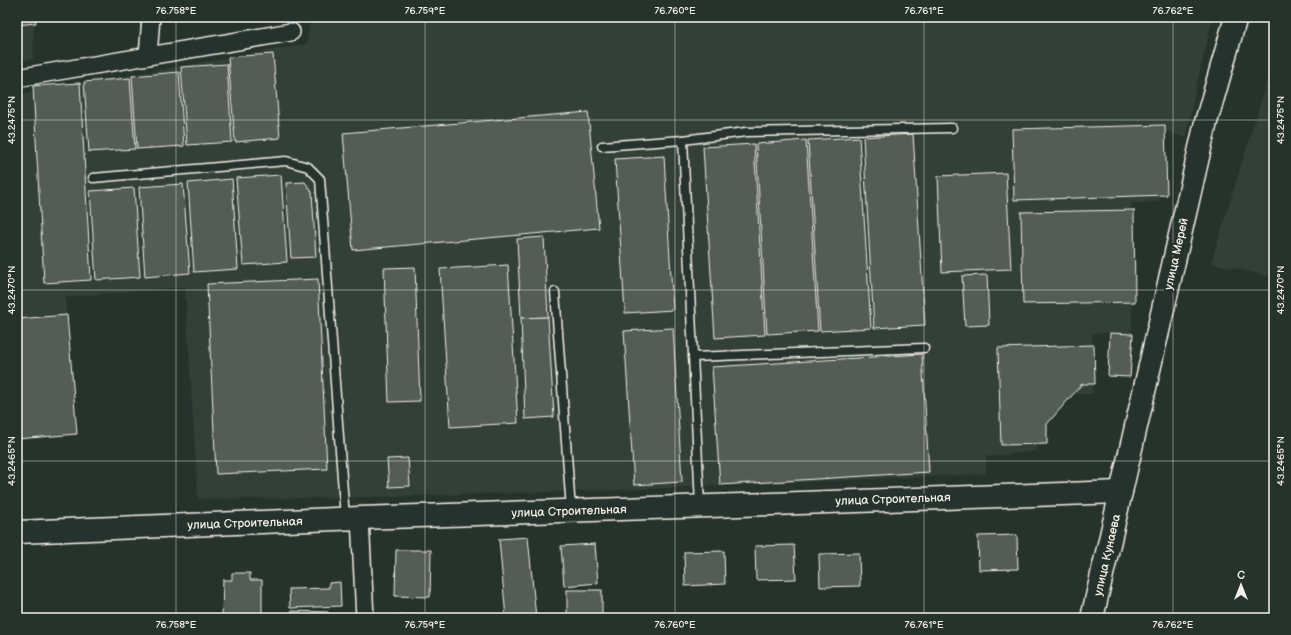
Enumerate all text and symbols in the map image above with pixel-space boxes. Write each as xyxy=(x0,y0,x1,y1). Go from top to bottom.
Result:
text: 76.758°E xyxy=(156,5,197,17)
text: 76.759°E xyxy=(405,5,446,17)
text: 76.760°E xyxy=(654,5,696,17)
text: 76.761°E xyxy=(904,5,944,17)
text: 76.762°E xyxy=(1153,5,1194,17)
text: 43.2475°N xyxy=(6,96,18,144)
text: 43.2475°N xyxy=(1275,96,1287,144)
street label: улица Мерей xyxy=(1161,216,1192,292)
text: 43.2470°N xyxy=(6,266,18,314)
text: 43.2470°N xyxy=(1275,266,1287,314)
text: 43.2465°N xyxy=(6,436,18,486)
text: 43.2465°N xyxy=(1275,436,1287,486)
street label: улица Строительная xyxy=(835,490,951,509)
street label: улица Строительная xyxy=(511,502,627,521)
street label: улица Кунаева xyxy=(1091,513,1124,598)
street label: улица Строительная xyxy=(187,514,303,533)
north arrow xyxy=(1221,565,1261,605)
text: С xyxy=(1237,569,1245,582)
text: 76.758°E xyxy=(156,619,197,631)
text: 76.759°E xyxy=(405,619,446,631)
text: 76.760°E xyxy=(654,619,696,631)
text: 76.761°E xyxy=(904,619,944,631)
text: 76.762°E xyxy=(1153,619,1194,631)

